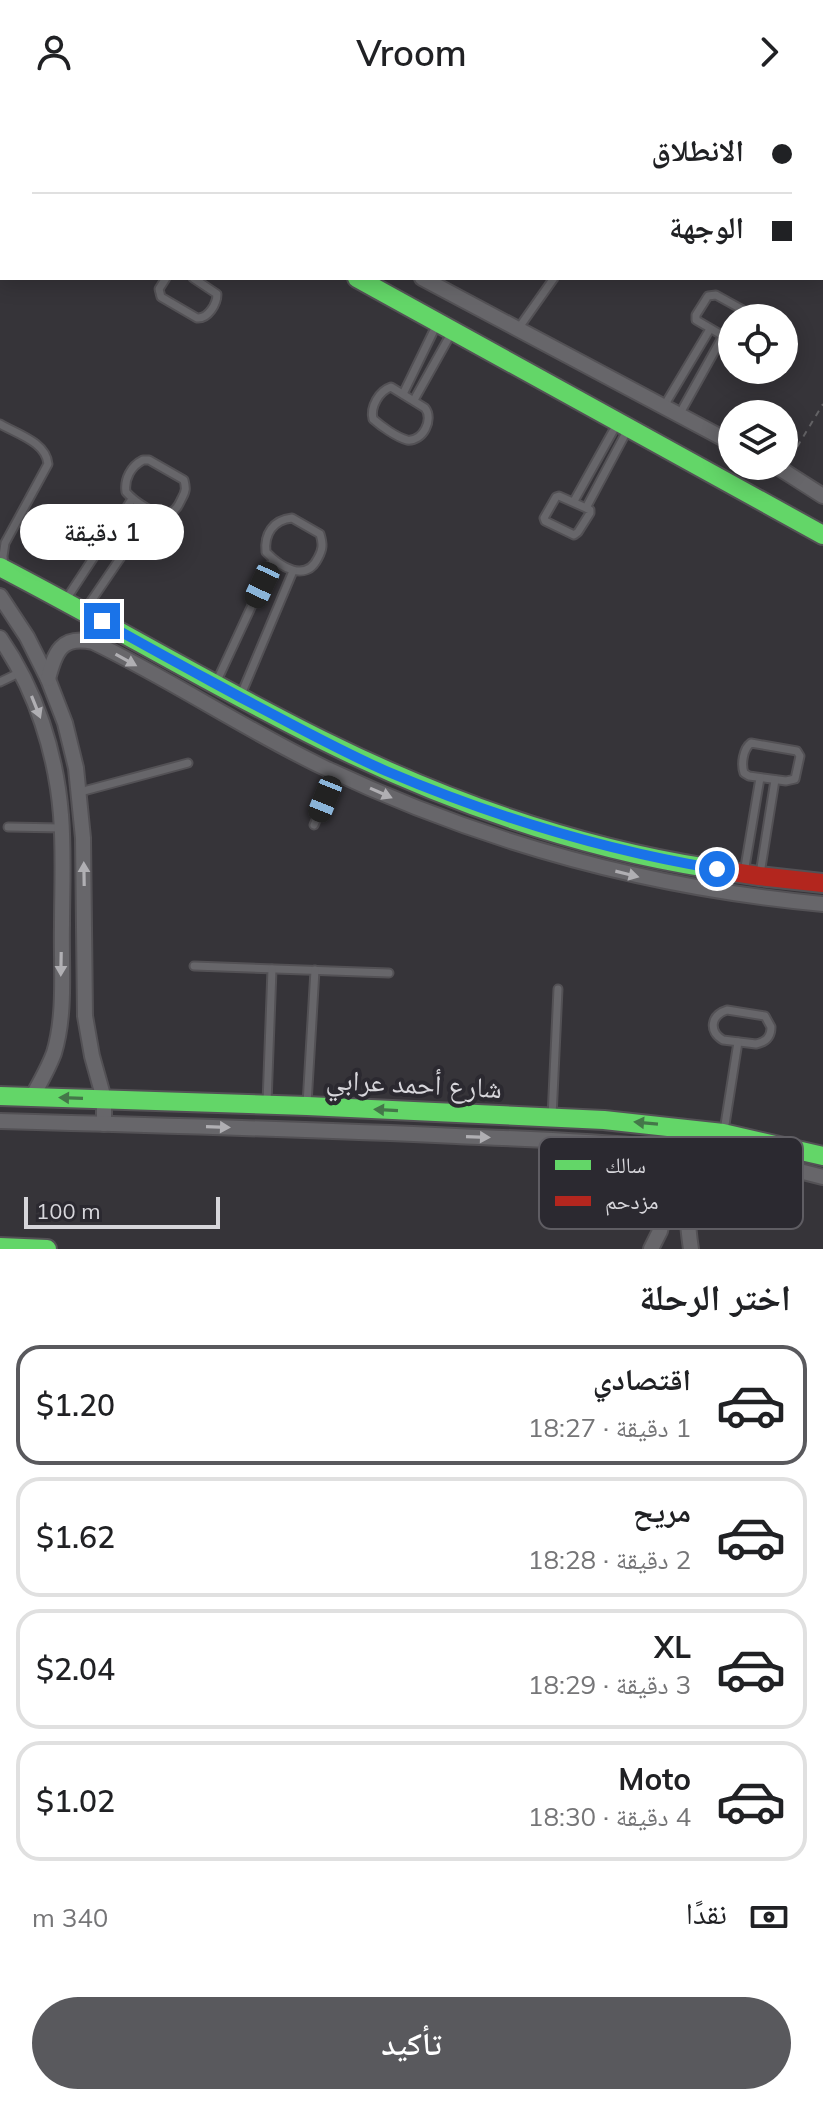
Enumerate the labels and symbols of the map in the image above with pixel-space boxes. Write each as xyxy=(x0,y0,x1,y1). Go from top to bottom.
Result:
callout: 1 دقيقة xyxy=(20,505,184,561)
car xyxy=(241,558,283,612)
route end xyxy=(84,603,120,639)
one-way arrow xyxy=(114,653,137,666)
one-way arrow xyxy=(30,695,43,719)
car xyxy=(305,772,345,826)
one-way arrow xyxy=(369,786,393,800)
route start xyxy=(699,851,735,887)
one-way arrow xyxy=(78,861,90,886)
one-way arrow xyxy=(615,868,640,881)
one-way arrow xyxy=(55,952,67,977)
street label: شارع أحمد عرابي xyxy=(325,1061,503,1111)
one-way arrow xyxy=(58,1092,83,1105)
one-way arrow xyxy=(373,1103,398,1116)
one-way arrow xyxy=(633,1117,658,1130)
one-way arrow xyxy=(206,1120,231,1133)
one-way arrow xyxy=(466,1131,491,1144)
legend xyxy=(539,1137,803,1229)
text: سالك xyxy=(605,1151,646,1179)
text: مزدحم xyxy=(605,1187,659,1216)
scale bar xyxy=(24,1193,220,1229)

